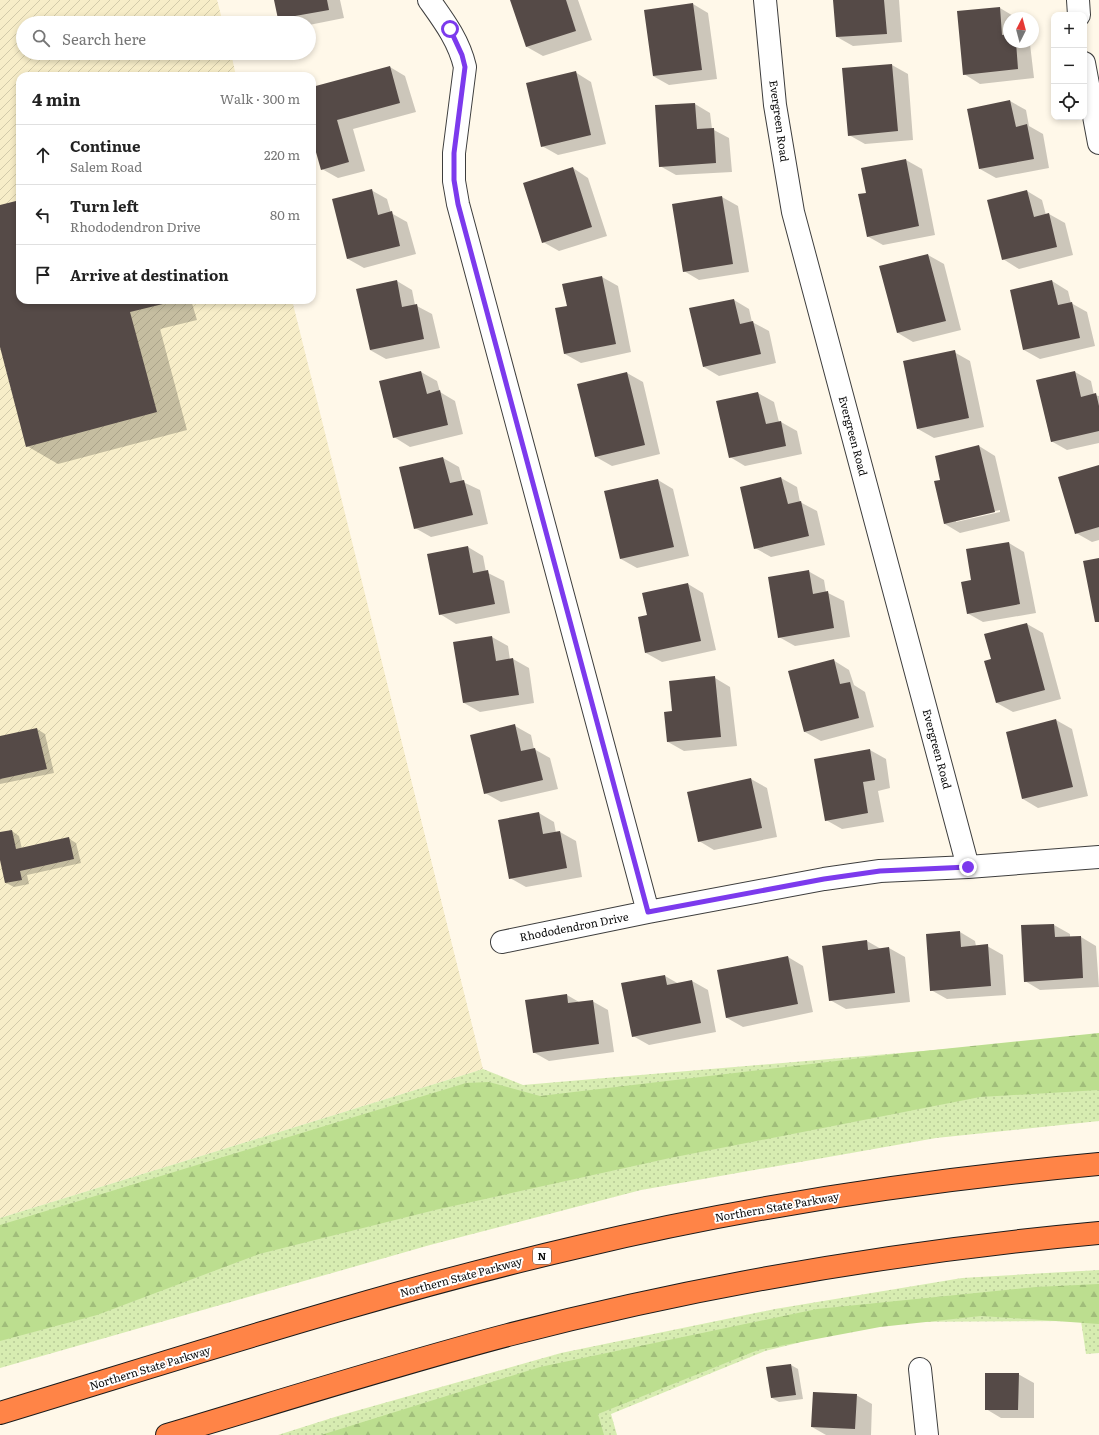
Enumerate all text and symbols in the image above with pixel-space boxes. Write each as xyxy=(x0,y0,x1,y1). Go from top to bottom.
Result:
north arrow xyxy=(1003,12,1039,48)
map controls xyxy=(1051,12,1087,120)
button: + xyxy=(1051,12,1087,48)
search box xyxy=(16,16,316,60)
route start xyxy=(441,20,459,38)
icon: search xyxy=(30,27,52,49)
text: Search here xyxy=(62,27,146,50)
button: − xyxy=(1051,48,1087,84)
street label: Evergreen Road xyxy=(766,79,794,163)
button: locate xyxy=(1051,84,1087,120)
text: 4 min xyxy=(32,86,81,111)
text: Walk · 300 m xyxy=(220,89,300,108)
text: Continue xyxy=(70,134,140,157)
icon: ahead xyxy=(32,144,54,166)
text: 220 m xyxy=(264,145,300,164)
text: Salem Road xyxy=(70,157,142,176)
text: Turn left xyxy=(70,194,139,217)
icon: left xyxy=(32,204,54,226)
text: 80 m xyxy=(270,205,300,224)
text: Rhododendron Drive xyxy=(70,217,201,236)
text: Arrive at destination xyxy=(70,263,229,286)
icon: arrive xyxy=(32,264,54,286)
street label: Evergreen Road xyxy=(836,394,872,478)
street label: Evergreen Road xyxy=(920,707,956,791)
route end xyxy=(959,858,977,876)
street label: Rhododendron Drive xyxy=(518,908,630,944)
street label: Northern State Parkway xyxy=(713,1187,841,1225)
road number: N xyxy=(533,1248,551,1264)
street label: Northern State Parkway xyxy=(398,1252,524,1300)
street label: Northern State Parkway xyxy=(87,1341,213,1393)

